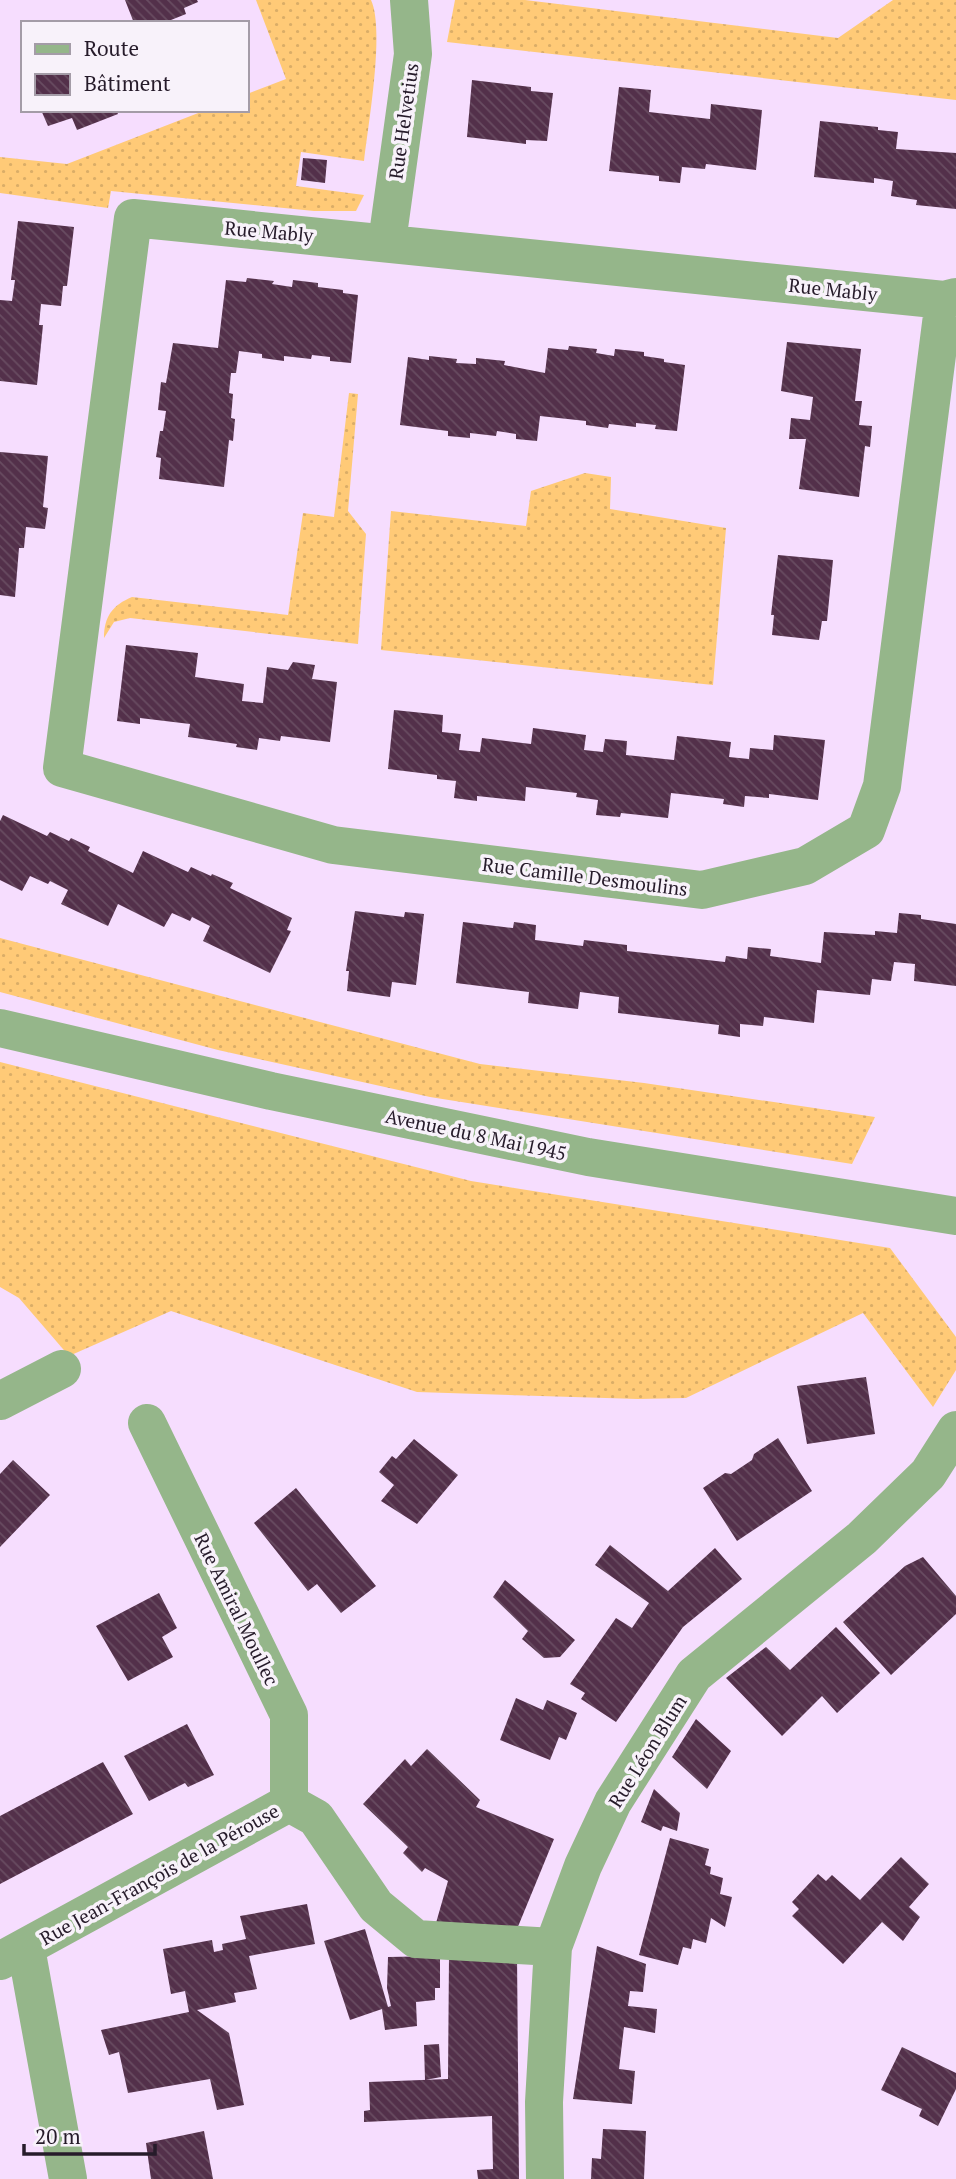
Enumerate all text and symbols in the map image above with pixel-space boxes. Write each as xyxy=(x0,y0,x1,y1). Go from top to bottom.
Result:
legend xyxy=(21,21,248,112)
text: Route xyxy=(84,34,139,62)
street label: Rue Helvetius xyxy=(382,61,424,181)
text: Bâtiment xyxy=(84,69,171,97)
street label: Rue Mably xyxy=(224,215,315,247)
street label: Rue Mably xyxy=(787,272,879,306)
street label: Rue Camille Desmoulins xyxy=(481,851,689,901)
street label: Avenue du 8 Mai 1945 xyxy=(383,1103,569,1165)
street label: Rue Amiral Moullec xyxy=(189,1529,285,1690)
street label: Rue Léon Blum xyxy=(602,1689,692,1812)
street label: Rue Jean-François de la Pérouse xyxy=(35,1798,283,1950)
scale bar xyxy=(24,2112,156,2156)
text: 20 m xyxy=(35,2122,81,2150)

